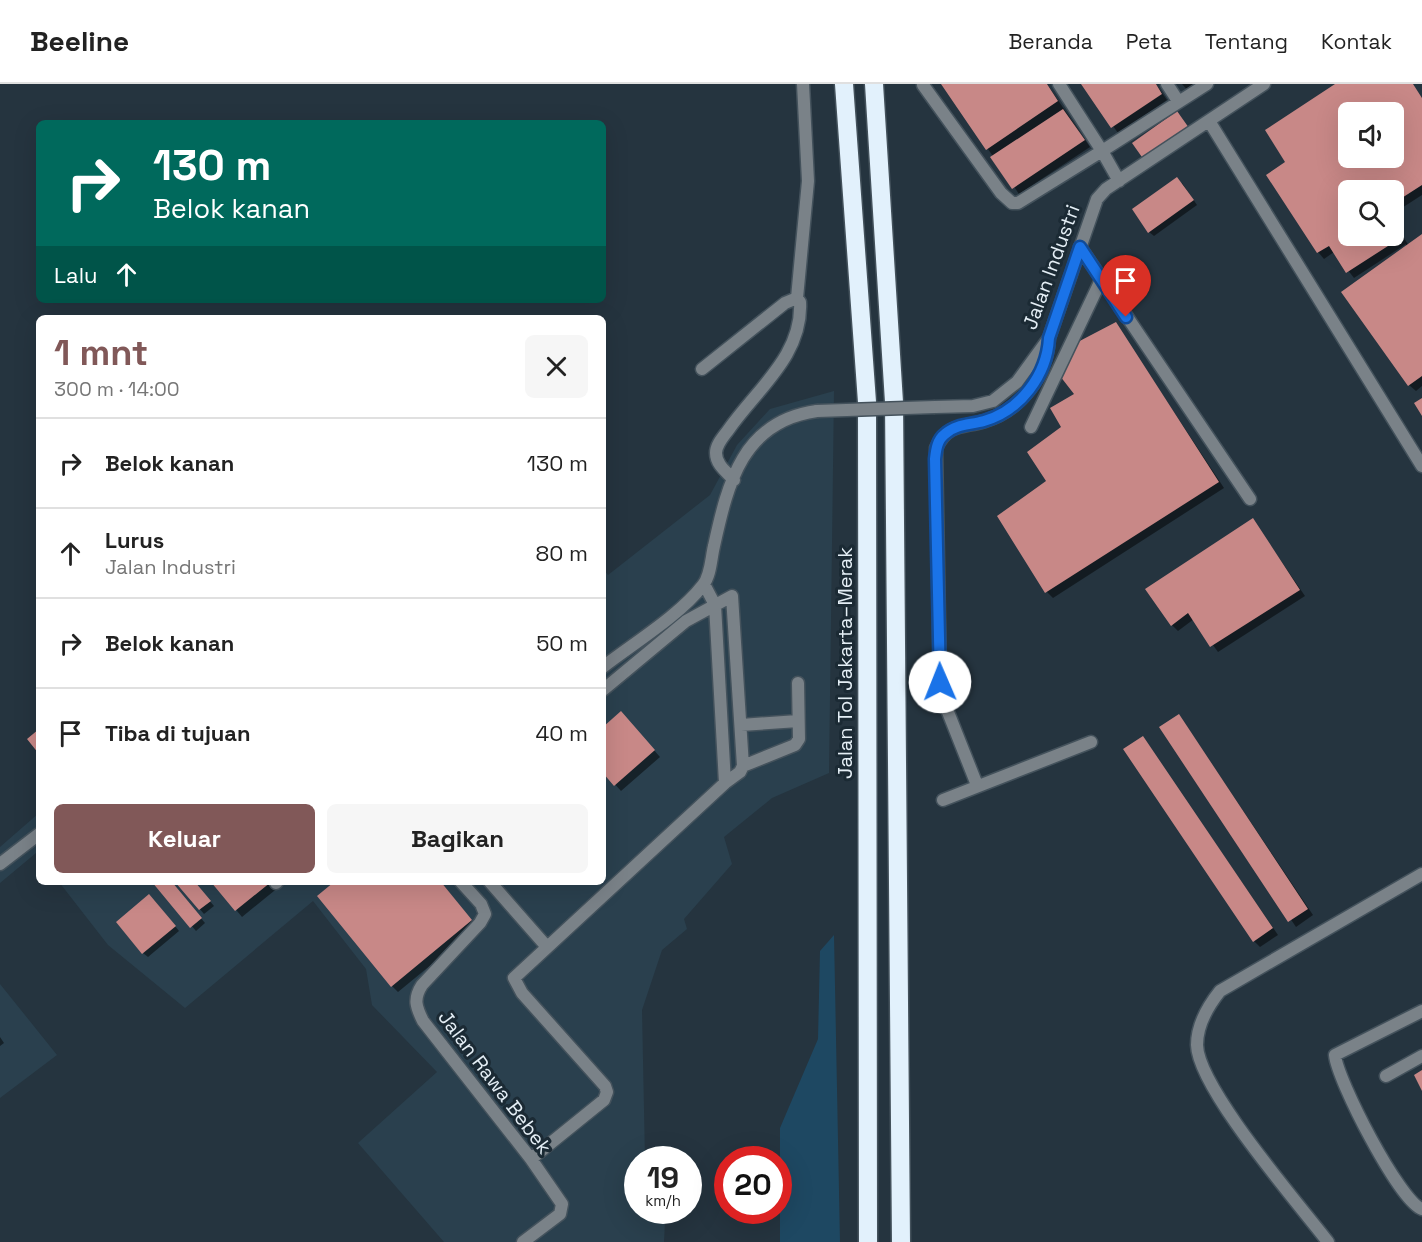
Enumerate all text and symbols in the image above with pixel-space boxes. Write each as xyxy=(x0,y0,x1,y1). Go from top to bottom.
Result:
text: Beeline xyxy=(30,23,129,59)
text: Beranda xyxy=(1008,28,1093,55)
text: Peta xyxy=(1126,28,1172,55)
text: Tentang xyxy=(1205,28,1288,55)
text: Kontak xyxy=(1321,28,1392,55)
map controls xyxy=(1338,102,1404,246)
button: sound xyxy=(1338,102,1404,168)
text: 130 m xyxy=(153,139,271,192)
icon: right xyxy=(54,144,132,222)
button: search xyxy=(1338,180,1404,246)
text: Belok kanan xyxy=(153,191,310,226)
street label: Jalan Industri xyxy=(1016,201,1086,333)
pin xyxy=(1100,255,1151,317)
icon: ahead xyxy=(110,258,143,291)
text: Lalu xyxy=(54,261,98,289)
icon: arrive xyxy=(1109,264,1142,297)
text: 1 mnt xyxy=(54,330,148,376)
button: close xyxy=(525,335,588,398)
text: 300 m · 14:00 xyxy=(54,376,180,402)
icon: right xyxy=(54,447,87,480)
text: Belok kanan xyxy=(105,449,234,477)
text: 130 m xyxy=(527,449,588,477)
text: Lurus xyxy=(105,526,164,554)
icon: ahead xyxy=(54,537,87,570)
text: 80 m xyxy=(536,539,588,567)
street label: Jalan Tol Jakarta–Merak xyxy=(832,547,858,779)
text: Jalan Industri xyxy=(105,554,236,580)
icon: right xyxy=(54,627,87,660)
text: Belok kanan xyxy=(105,629,234,657)
text: 50 m xyxy=(536,629,588,657)
position arrow xyxy=(908,650,972,714)
icon: arrive xyxy=(54,717,87,750)
text: Tiba di tujuan xyxy=(105,719,251,747)
text: 40 m xyxy=(536,719,588,747)
button: Keluar xyxy=(54,804,315,873)
button: Bagikan xyxy=(327,804,588,873)
street label: Jalan Rawa Bebek xyxy=(432,1005,558,1159)
speed limit sign: 20 xyxy=(714,1146,792,1224)
text: 19 xyxy=(647,1158,679,1197)
text: km/h xyxy=(645,1191,681,1210)

